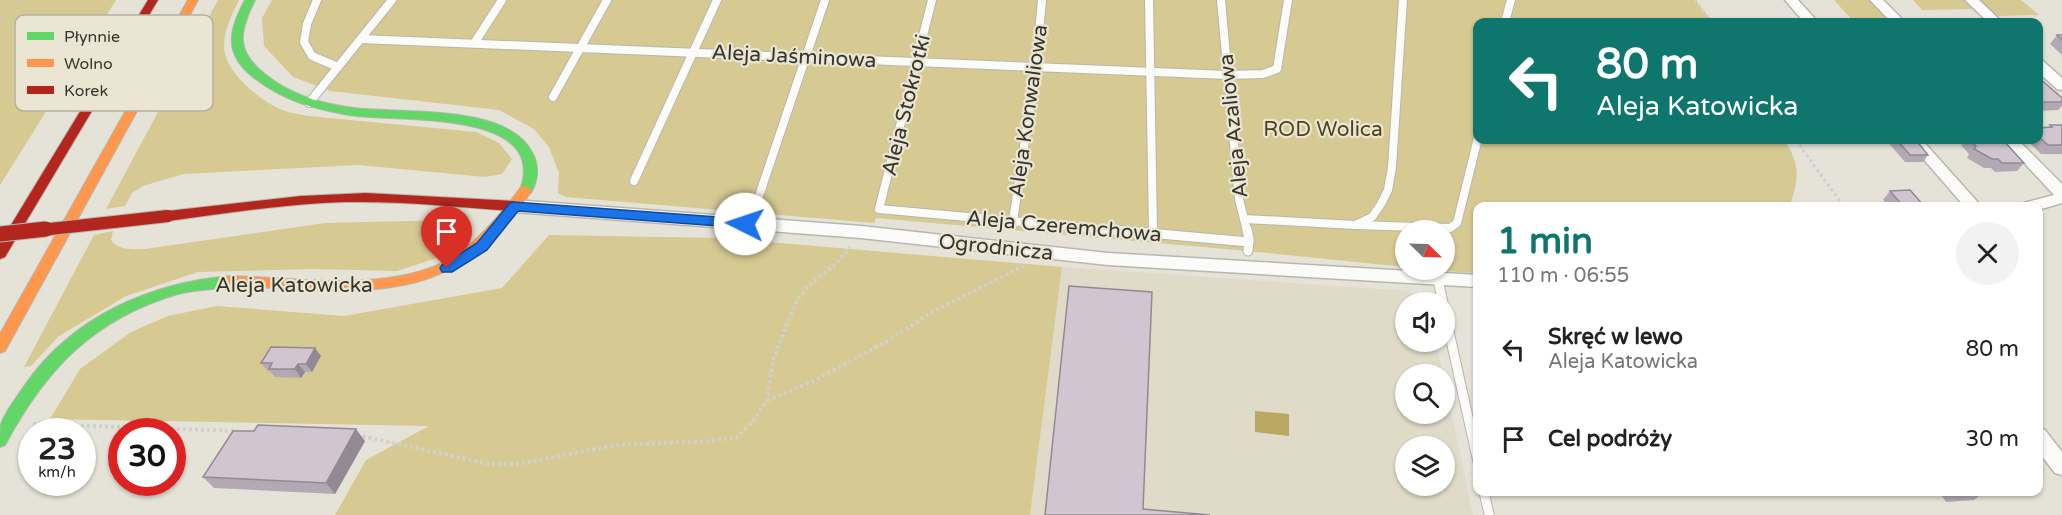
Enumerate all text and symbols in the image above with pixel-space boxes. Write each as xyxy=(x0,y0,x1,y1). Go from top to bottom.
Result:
legend xyxy=(15,15,213,111)
street label: Aleja Konwaliowa xyxy=(1004,23,1053,199)
text: Płynnie xyxy=(64,27,120,47)
street label: Aleja Stokrotki xyxy=(877,32,936,178)
text: 80 m xyxy=(1596,39,1698,90)
street label: Aleja Jaśminowa xyxy=(711,40,877,73)
icon: left xyxy=(1497,42,1575,120)
street label: Aleja Azaliowa xyxy=(1214,53,1253,199)
text: Wolno xyxy=(64,54,113,74)
text: Korek xyxy=(64,81,108,101)
text: Aleja Katowicka xyxy=(1596,90,1798,123)
park label: ROD Wolica xyxy=(1263,117,1383,142)
position arrow xyxy=(713,192,777,256)
pin xyxy=(421,206,472,268)
street label: Aleja Czeremchowa xyxy=(965,206,1163,247)
icon: arrive xyxy=(430,215,463,248)
north arrow xyxy=(1395,220,1455,280)
map controls xyxy=(1395,220,1455,496)
text: 1 min xyxy=(1497,220,1593,263)
button: close xyxy=(1956,222,2019,285)
street label: Ogrodnicza xyxy=(937,229,1055,266)
text: 110 m · 06:55 xyxy=(1497,264,1629,288)
street label: Aleja Katowicka xyxy=(215,273,373,298)
button: sound xyxy=(1395,292,1455,352)
text: Skręć w lewo xyxy=(1548,324,1683,350)
icon: left xyxy=(1497,333,1530,366)
text: 80 m xyxy=(1965,336,2019,362)
text: Aleja Katowicka xyxy=(1548,350,1698,374)
button: search xyxy=(1395,364,1455,424)
speed limit sign: 30 xyxy=(108,418,186,496)
icon: arrive xyxy=(1497,423,1530,456)
text: Cel podróży xyxy=(1548,426,1672,452)
text: 30 m xyxy=(1965,426,2019,452)
text: 23 xyxy=(38,431,76,468)
button: layers xyxy=(1395,436,1455,496)
text: km/h xyxy=(38,463,76,481)

